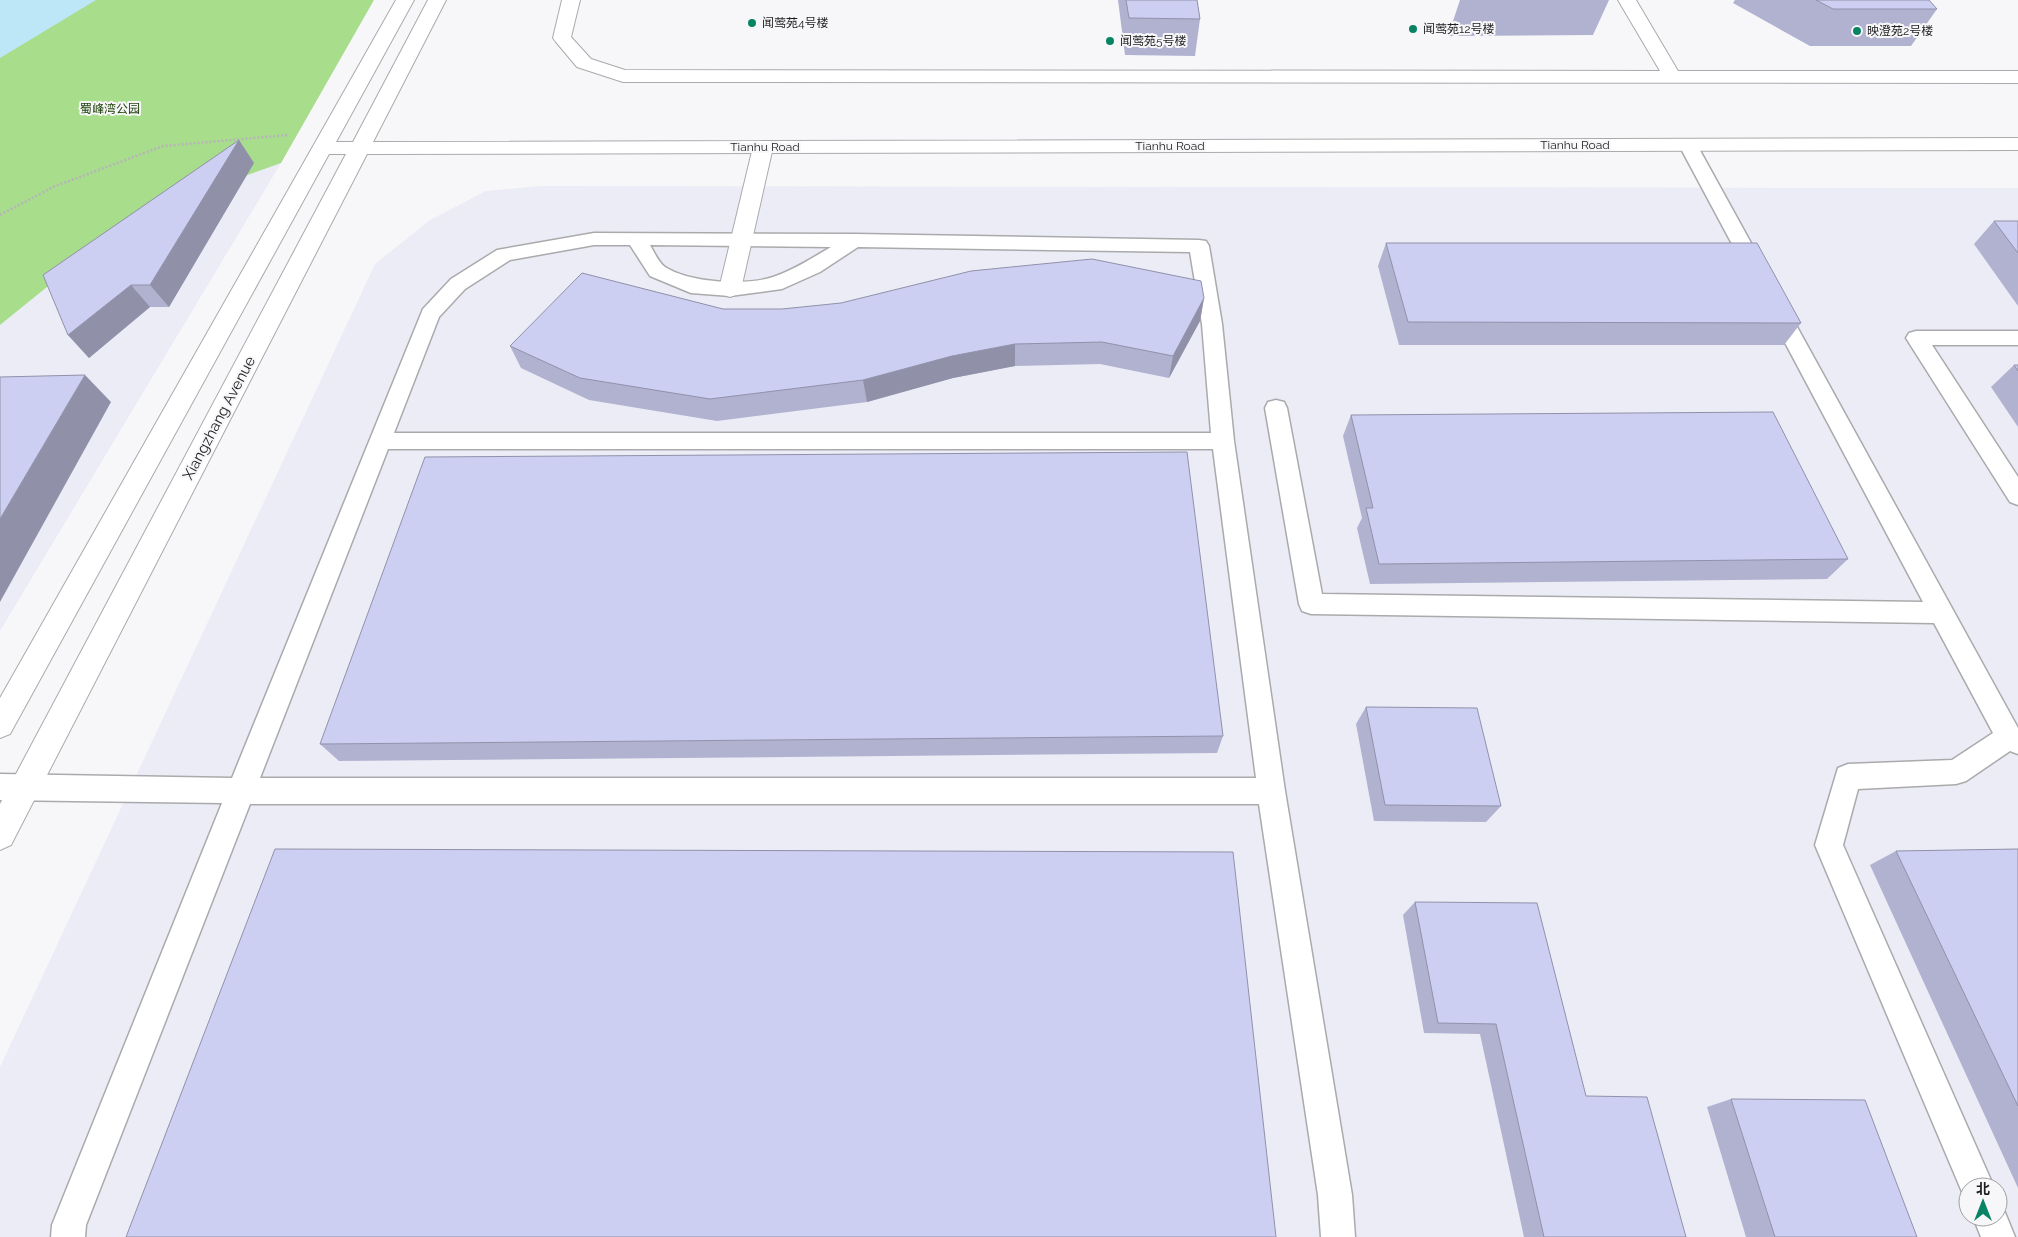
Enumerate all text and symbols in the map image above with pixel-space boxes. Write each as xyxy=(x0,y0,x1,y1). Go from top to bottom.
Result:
place label: 闻莺苑4号楼 xyxy=(762,16,829,30)
marker: 闻莺苑4号楼 xyxy=(746,17,758,29)
place label: 闻莺苑12号楼 xyxy=(1423,22,1494,36)
marker: 闻莺苑12号楼 xyxy=(1407,23,1419,35)
place label: 映澄苑2号楼 xyxy=(1867,24,1933,38)
marker: 映澄苑2号楼 xyxy=(1851,25,1863,37)
place label: 闻莺苑5号楼 xyxy=(1120,34,1187,48)
marker: 闻莺苑5号楼 xyxy=(1104,35,1116,47)
park label: 蜀峰湾公园 xyxy=(80,102,140,116)
street label: Tianhu Road xyxy=(1540,138,1610,152)
street label: Tianhu Road xyxy=(1135,139,1205,153)
street label: Tianhu Road xyxy=(730,140,800,154)
street label: Xiangzhang Avenue xyxy=(179,353,259,483)
north arrow xyxy=(1958,1177,2008,1227)
text: 北 xyxy=(1976,1181,1990,1197)

